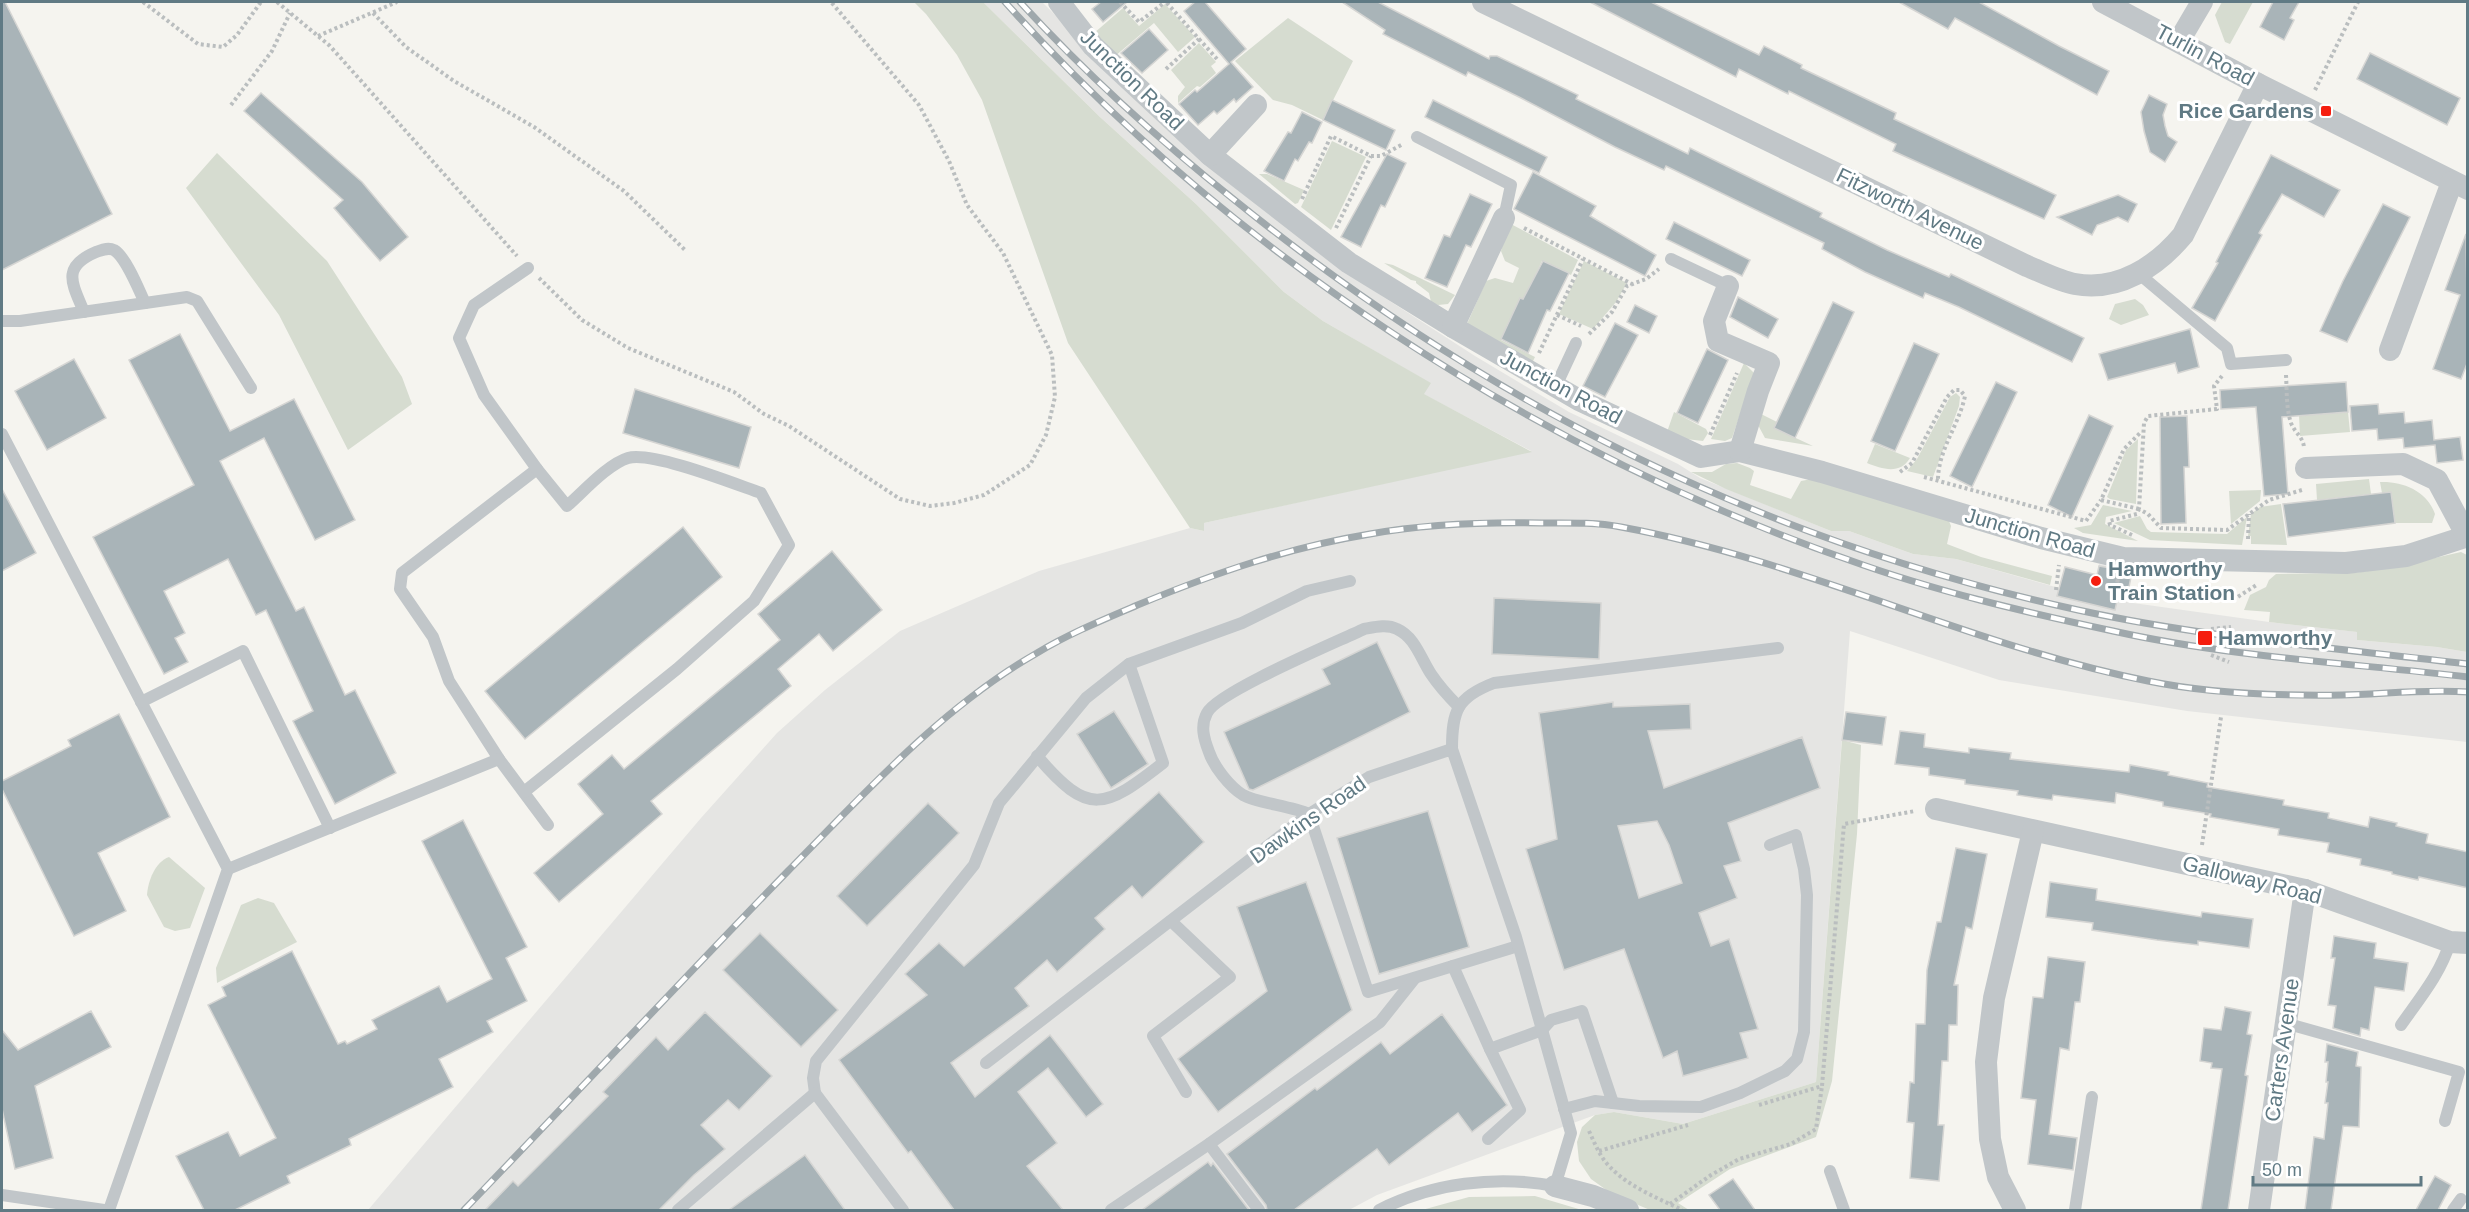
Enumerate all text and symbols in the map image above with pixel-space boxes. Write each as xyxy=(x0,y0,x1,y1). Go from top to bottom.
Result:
street label: Turlin Road xyxy=(2152,19,2258,90)
street label: Junction Road xyxy=(1076,25,1189,135)
place label: Rice Gardens xyxy=(2179,99,2314,122)
marker: Rice Gardens xyxy=(2319,104,2333,118)
street label: Fitzworth Avenue xyxy=(1833,163,1987,254)
street label: Junction Road xyxy=(1497,345,1626,428)
street label: Junction Road xyxy=(1962,503,2098,562)
place label: Hamworthy Train Station xyxy=(2108,557,2235,604)
marker: Hamworthy Train Station xyxy=(2089,574,2103,588)
place label: Hamworthy xyxy=(2218,626,2333,649)
marker: Hamworthy xyxy=(2196,629,2214,647)
street label: Dawkins Road xyxy=(1246,771,1370,868)
street label: Galloway Road xyxy=(2180,851,2324,908)
street label: Carters Avenue xyxy=(2260,977,2303,1123)
scale bar xyxy=(2253,1149,2421,1187)
text: 50 m xyxy=(2262,1160,2302,1180)

